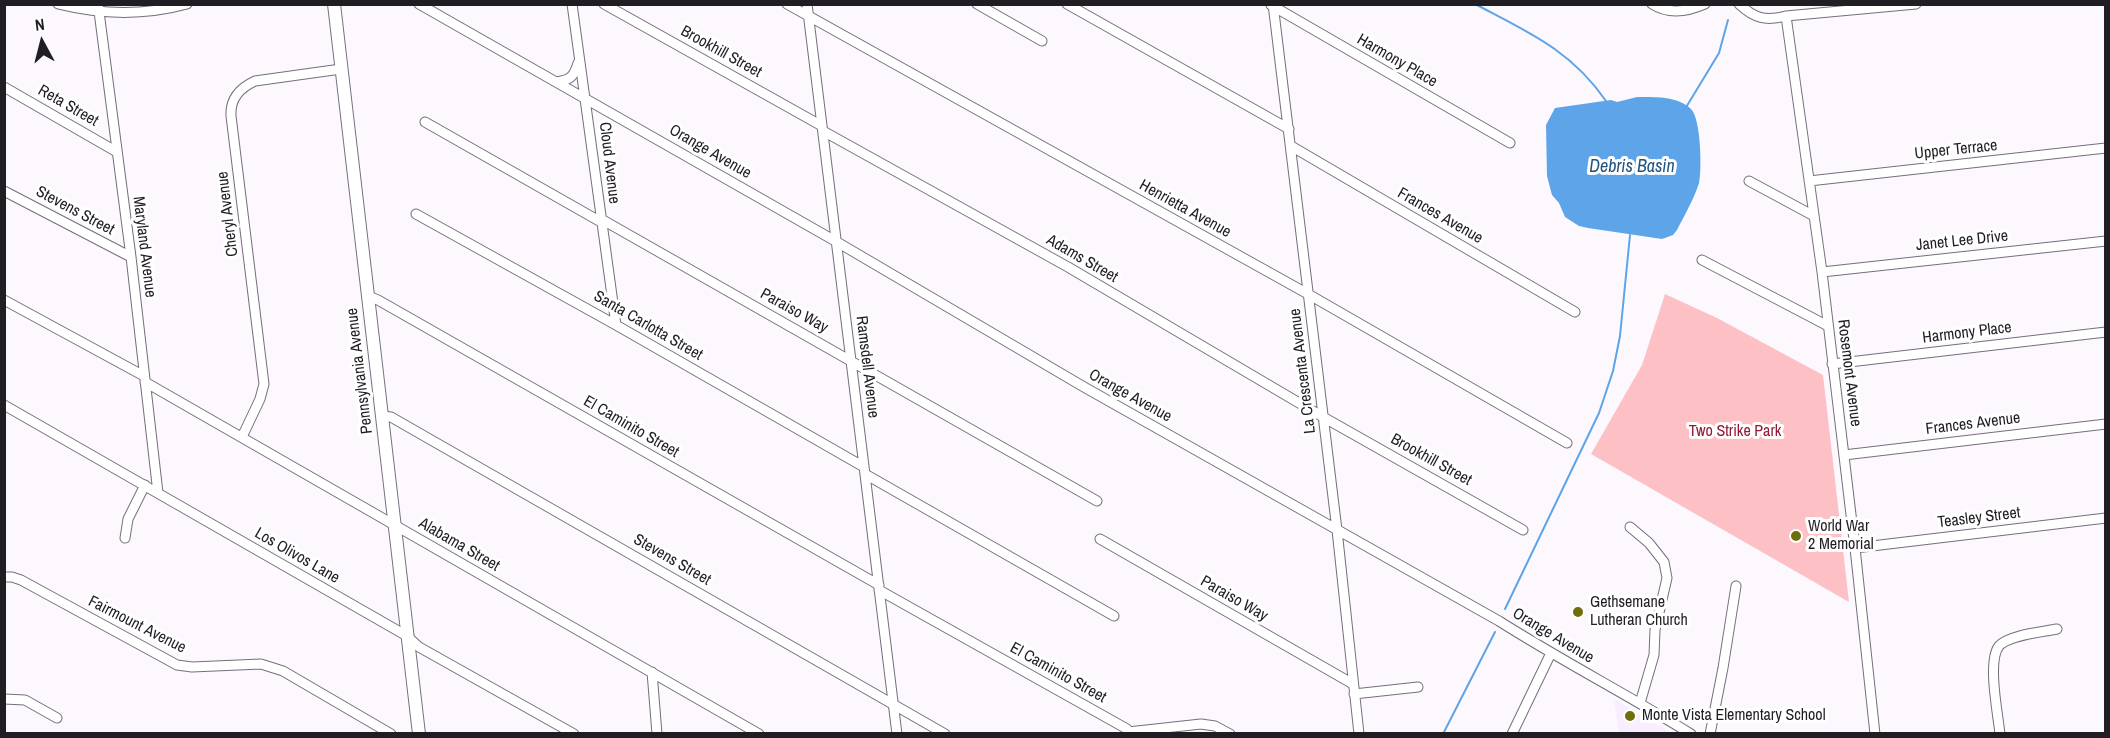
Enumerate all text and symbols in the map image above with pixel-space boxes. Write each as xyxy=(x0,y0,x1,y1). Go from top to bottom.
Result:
north arrow xyxy=(12,12,72,72)
text: N xyxy=(34,13,46,36)
street label: Brookhill Street xyxy=(677,22,765,82)
street label: Harmony Place xyxy=(1353,30,1441,92)
street label: Reta Street xyxy=(34,81,102,131)
street label: Cloud Avenue xyxy=(594,121,624,205)
street label: Orange Avenue xyxy=(666,121,754,183)
street label: Upper Terrace xyxy=(1914,136,1998,164)
water label: Debris Basin xyxy=(1589,156,1675,178)
street label: Cheryl Avenue xyxy=(213,170,243,258)
street label: Henrietta Avenue xyxy=(1136,176,1234,242)
street label: Stevens Street xyxy=(32,182,118,240)
street label: Frances Avenue xyxy=(1394,184,1486,248)
street label: Maryland Avenue xyxy=(128,195,160,299)
street label: Janet Lee Drive xyxy=(1915,227,2009,255)
street label: Adams Street xyxy=(1043,231,1121,287)
street label: Paraiso Way xyxy=(757,285,831,337)
street label: Santa Carlotta Street xyxy=(590,287,706,365)
street label: Pennsylvania Avenue xyxy=(343,307,377,435)
street label: La Crescenta Avenue xyxy=(1286,307,1320,435)
street label: Ramsdell Avenue xyxy=(851,315,883,419)
street label: Rosemont Avenue xyxy=(1833,318,1865,428)
street label: Harmony Place xyxy=(1921,318,2013,348)
street label: Orange Avenue xyxy=(1085,365,1175,427)
street label: El Caminito Street xyxy=(580,392,682,462)
street label: Frances Avenue xyxy=(1925,409,2021,439)
park label: Two Strike Park xyxy=(1689,422,1781,442)
street label: Brookhill Street xyxy=(1387,430,1475,490)
street label: Teasley Street xyxy=(1937,503,2021,533)
street label: Alabama Street xyxy=(415,514,503,576)
place label: World War 2 Memorial xyxy=(1808,517,1874,555)
street label: Los Olivos Lane xyxy=(251,524,343,588)
marker: World War 2 Memorial xyxy=(1789,529,1803,543)
street label: Stevens Street xyxy=(630,530,714,590)
street label: Paraiso Way xyxy=(1197,572,1271,626)
street label: Fairmount Avenue xyxy=(85,592,189,658)
place label: Gethsemane Lutheran Church xyxy=(1590,593,1688,631)
street label: Orange Avenue xyxy=(1509,604,1597,668)
marker: Gethsemane Lutheran Church xyxy=(1571,605,1585,619)
street label: El Caminito Street xyxy=(1006,639,1110,707)
place label: Monte Vista Elementary School xyxy=(1642,706,1826,726)
marker: Monte Vista Elementary School xyxy=(1623,709,1637,723)

